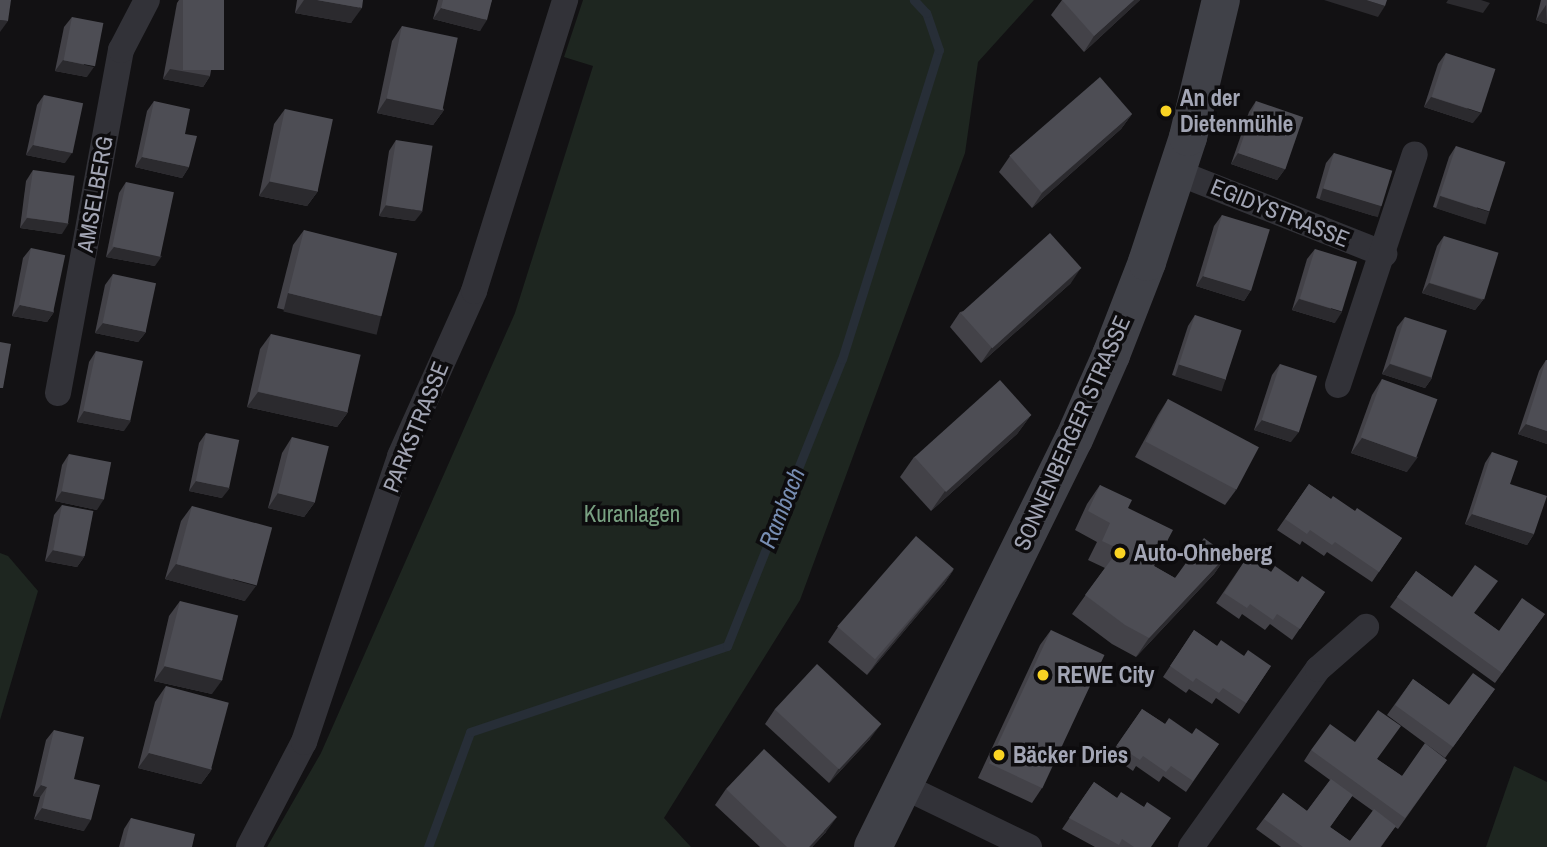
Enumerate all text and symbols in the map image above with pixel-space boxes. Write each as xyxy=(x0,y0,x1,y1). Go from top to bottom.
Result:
place label: An der Dietenmühle xyxy=(1180,84,1293,138)
marker: An der Dietenmühle xyxy=(1158,103,1174,119)
street label: AMSELBERG xyxy=(71,134,119,254)
street label: EGIDYSTRASSE xyxy=(1207,173,1353,253)
street label: SONNENBERGER STRASSE xyxy=(1008,312,1136,554)
street label: PARKSTRASSE xyxy=(377,358,455,496)
water label: Rambach xyxy=(753,464,811,552)
park label: Kuranlagen xyxy=(584,500,680,528)
place label: Auto-Ohneberg xyxy=(1134,539,1272,567)
marker: Auto-Ohneberg xyxy=(1112,545,1128,561)
place label: REWE City xyxy=(1057,661,1154,689)
marker: REWE City xyxy=(1035,667,1051,683)
place label: Bäcker Dries xyxy=(1013,741,1128,769)
marker: Bäcker Dries xyxy=(991,747,1007,763)

